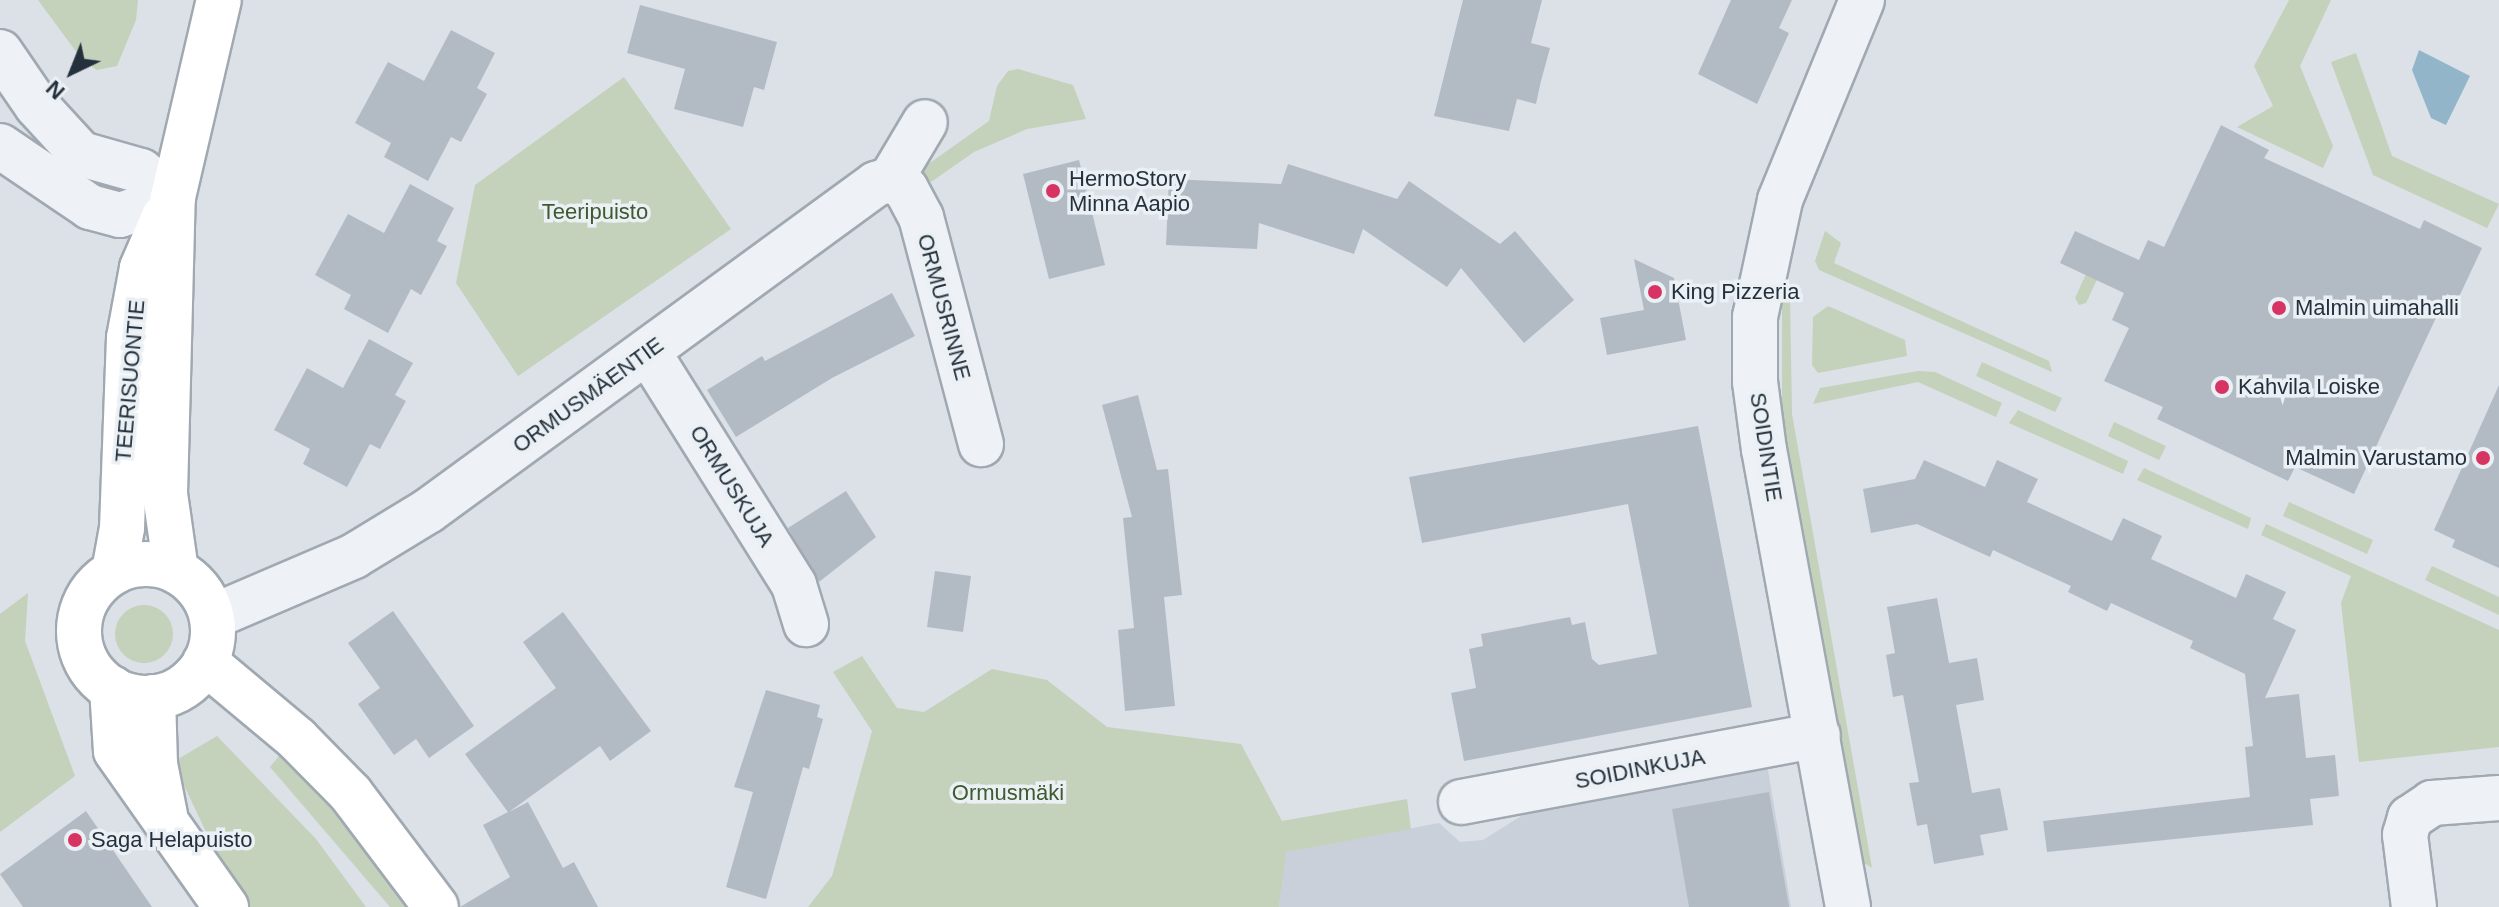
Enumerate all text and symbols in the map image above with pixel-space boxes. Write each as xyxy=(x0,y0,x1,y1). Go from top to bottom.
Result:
north arrow xyxy=(32,32,112,112)
text: N xyxy=(41,75,70,104)
place label: HermoStory Minna Aapio xyxy=(1069,165,1191,216)
marker: HermoStory Minna Aapio xyxy=(1044,182,1062,200)
park label: Teeripuisto xyxy=(542,199,648,225)
street label: ORMUSRINNE xyxy=(912,231,976,383)
place label: King Pizzeria xyxy=(1671,279,1799,305)
marker: King Pizzeria xyxy=(1646,283,1664,301)
place label: Malmin uimahalli xyxy=(2295,295,2459,321)
street label: TEERISUONTIE xyxy=(110,299,150,463)
marker: Malmin uimahalli xyxy=(2270,299,2288,317)
street label: ORMUSMÄENTIE xyxy=(508,332,668,458)
place label: Kahvila Loiske xyxy=(2238,374,2380,400)
marker: Kahvila Loiske xyxy=(2213,378,2231,396)
street label: SOIDINTIE xyxy=(1744,391,1788,503)
street label: ORMUSKUJA xyxy=(684,420,780,552)
place label: Malmin Varustamo xyxy=(2285,445,2467,471)
marker: Malmin Varustamo xyxy=(2474,449,2492,467)
street label: SOIDINKUJA xyxy=(1573,743,1707,795)
park label: Ormusmäki xyxy=(952,780,1064,806)
place label: Saga Helapuisto xyxy=(91,827,252,853)
marker: Saga Helapuisto xyxy=(66,831,84,849)

